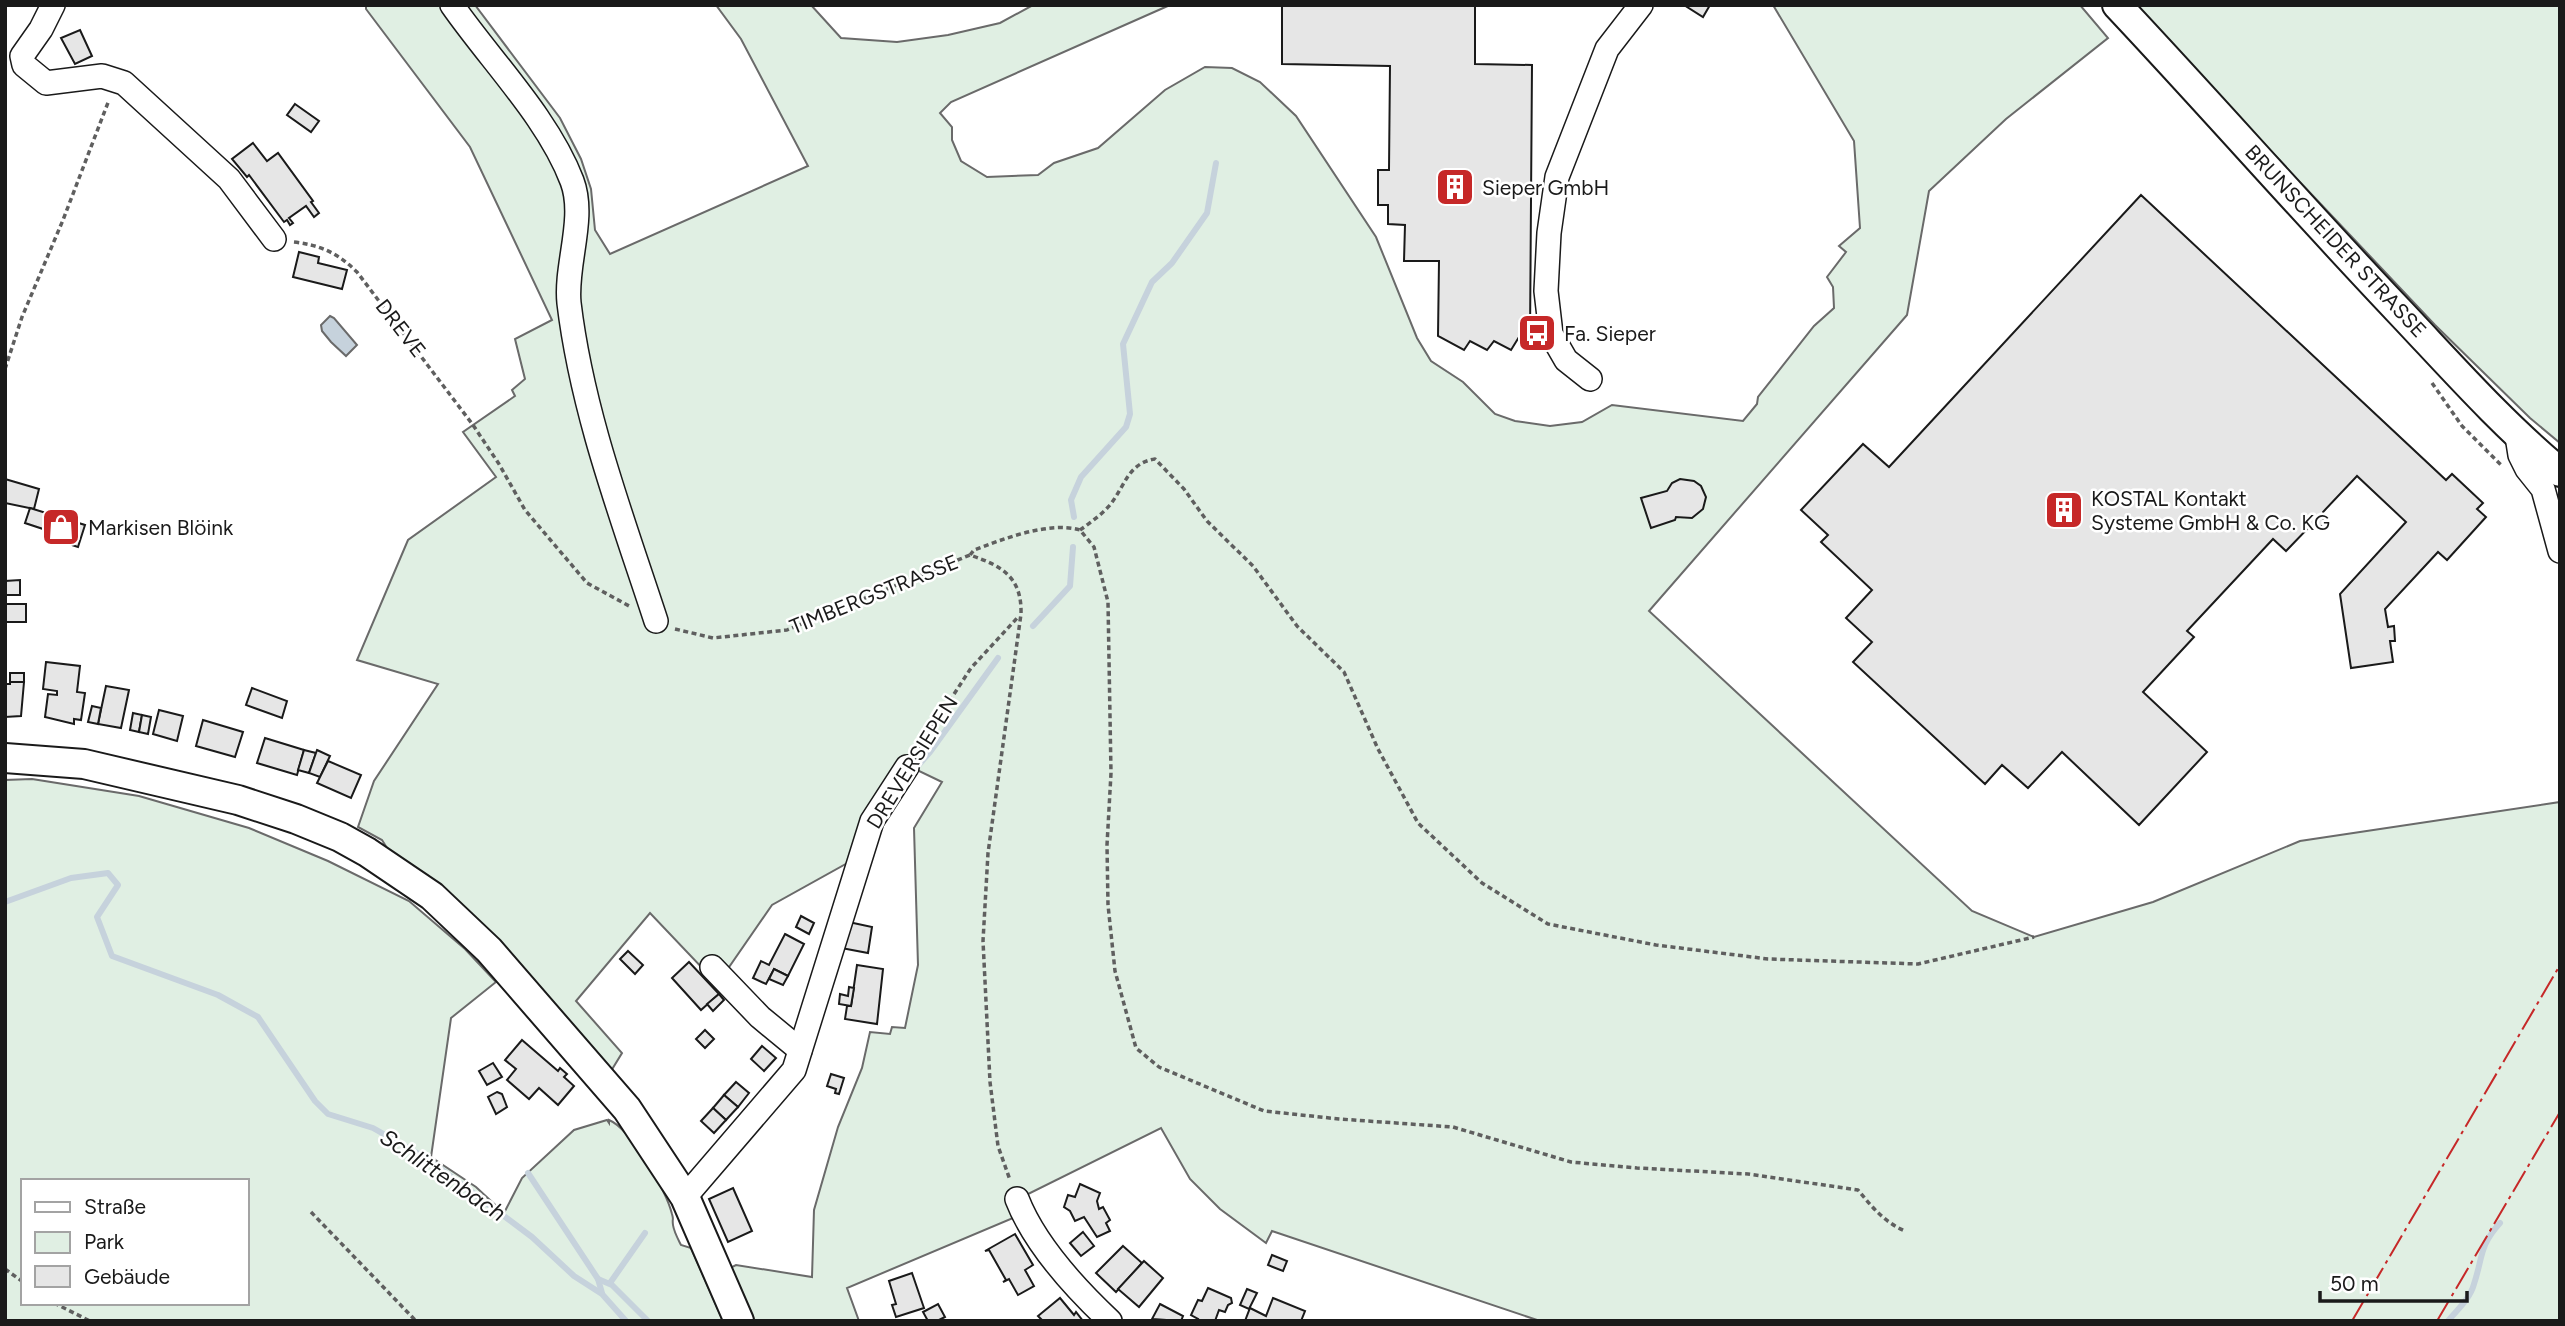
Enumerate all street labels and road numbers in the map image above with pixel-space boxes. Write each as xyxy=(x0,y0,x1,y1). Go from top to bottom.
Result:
street label: BRUNSCHEIDER STRASSE xyxy=(2240,139,2432,343)
street label: DREVE xyxy=(371,294,431,362)
street label: TIMBERGSTRASSE xyxy=(786,549,962,639)
street label: DREVERSIEPEN xyxy=(861,691,963,833)

